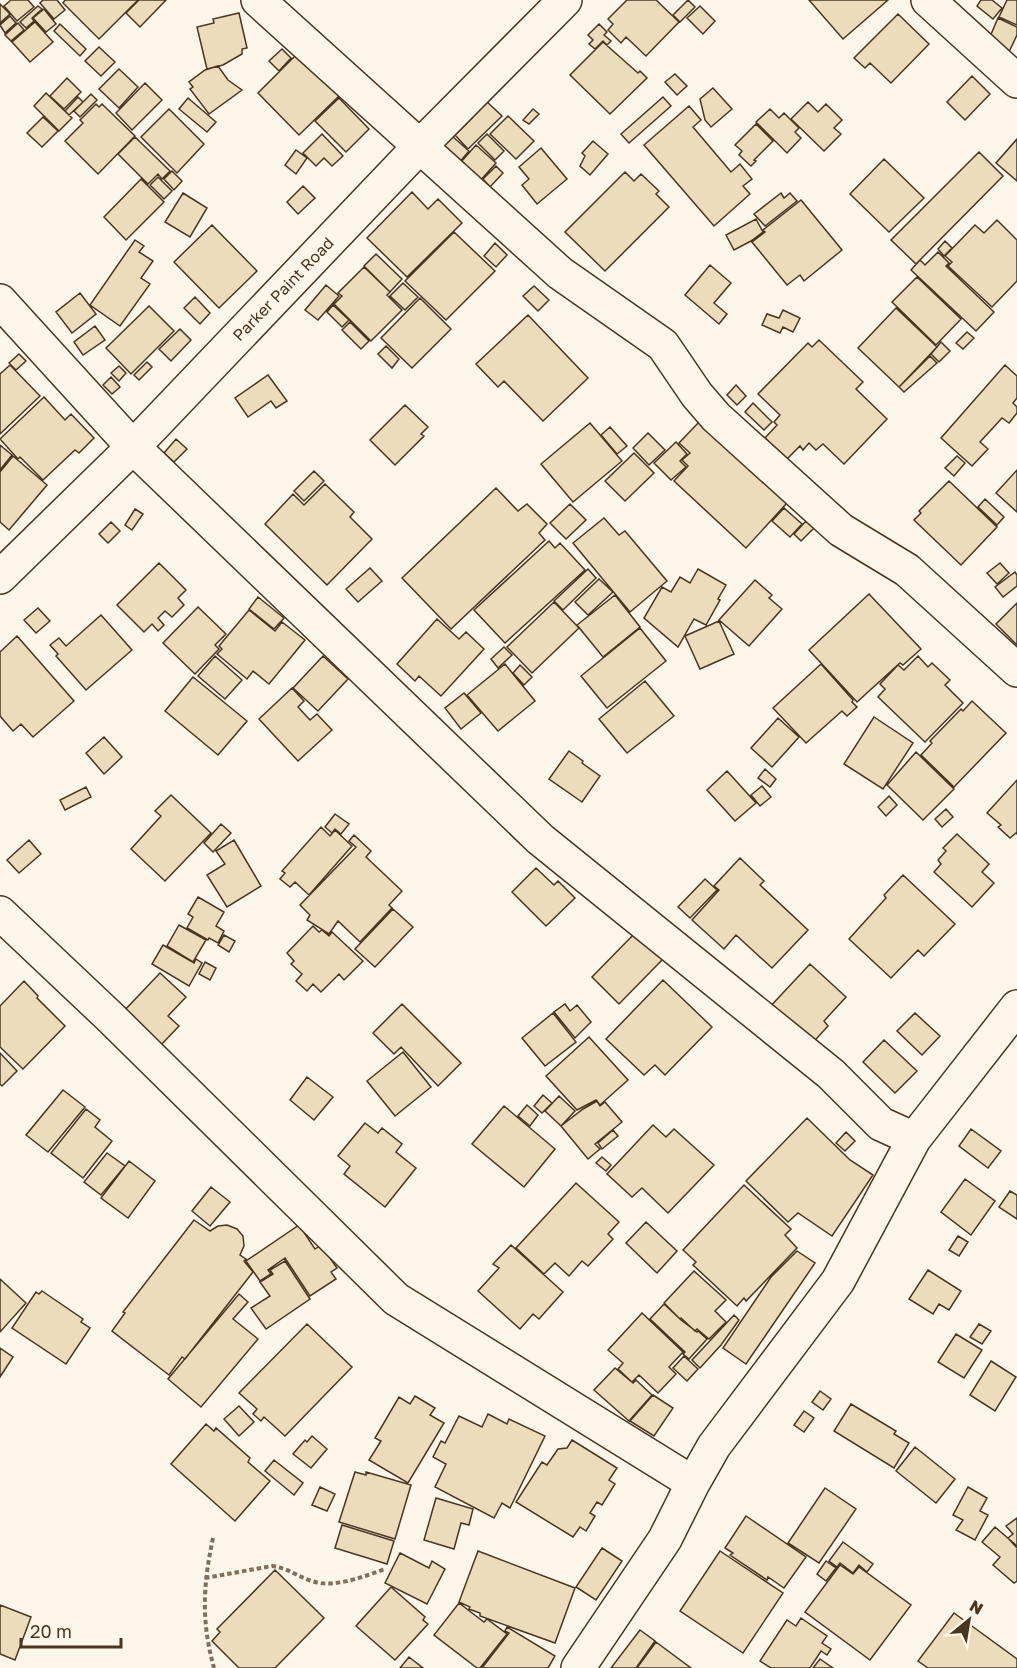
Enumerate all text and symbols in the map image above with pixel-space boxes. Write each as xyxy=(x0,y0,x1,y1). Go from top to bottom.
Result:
street label: Parker Paint Road xyxy=(228,233,338,345)
north arrow xyxy=(939,1590,999,1650)
text: N xyxy=(966,1595,987,1619)
scale bar xyxy=(21,1611,122,1649)
text: 20 m xyxy=(30,1620,72,1642)

